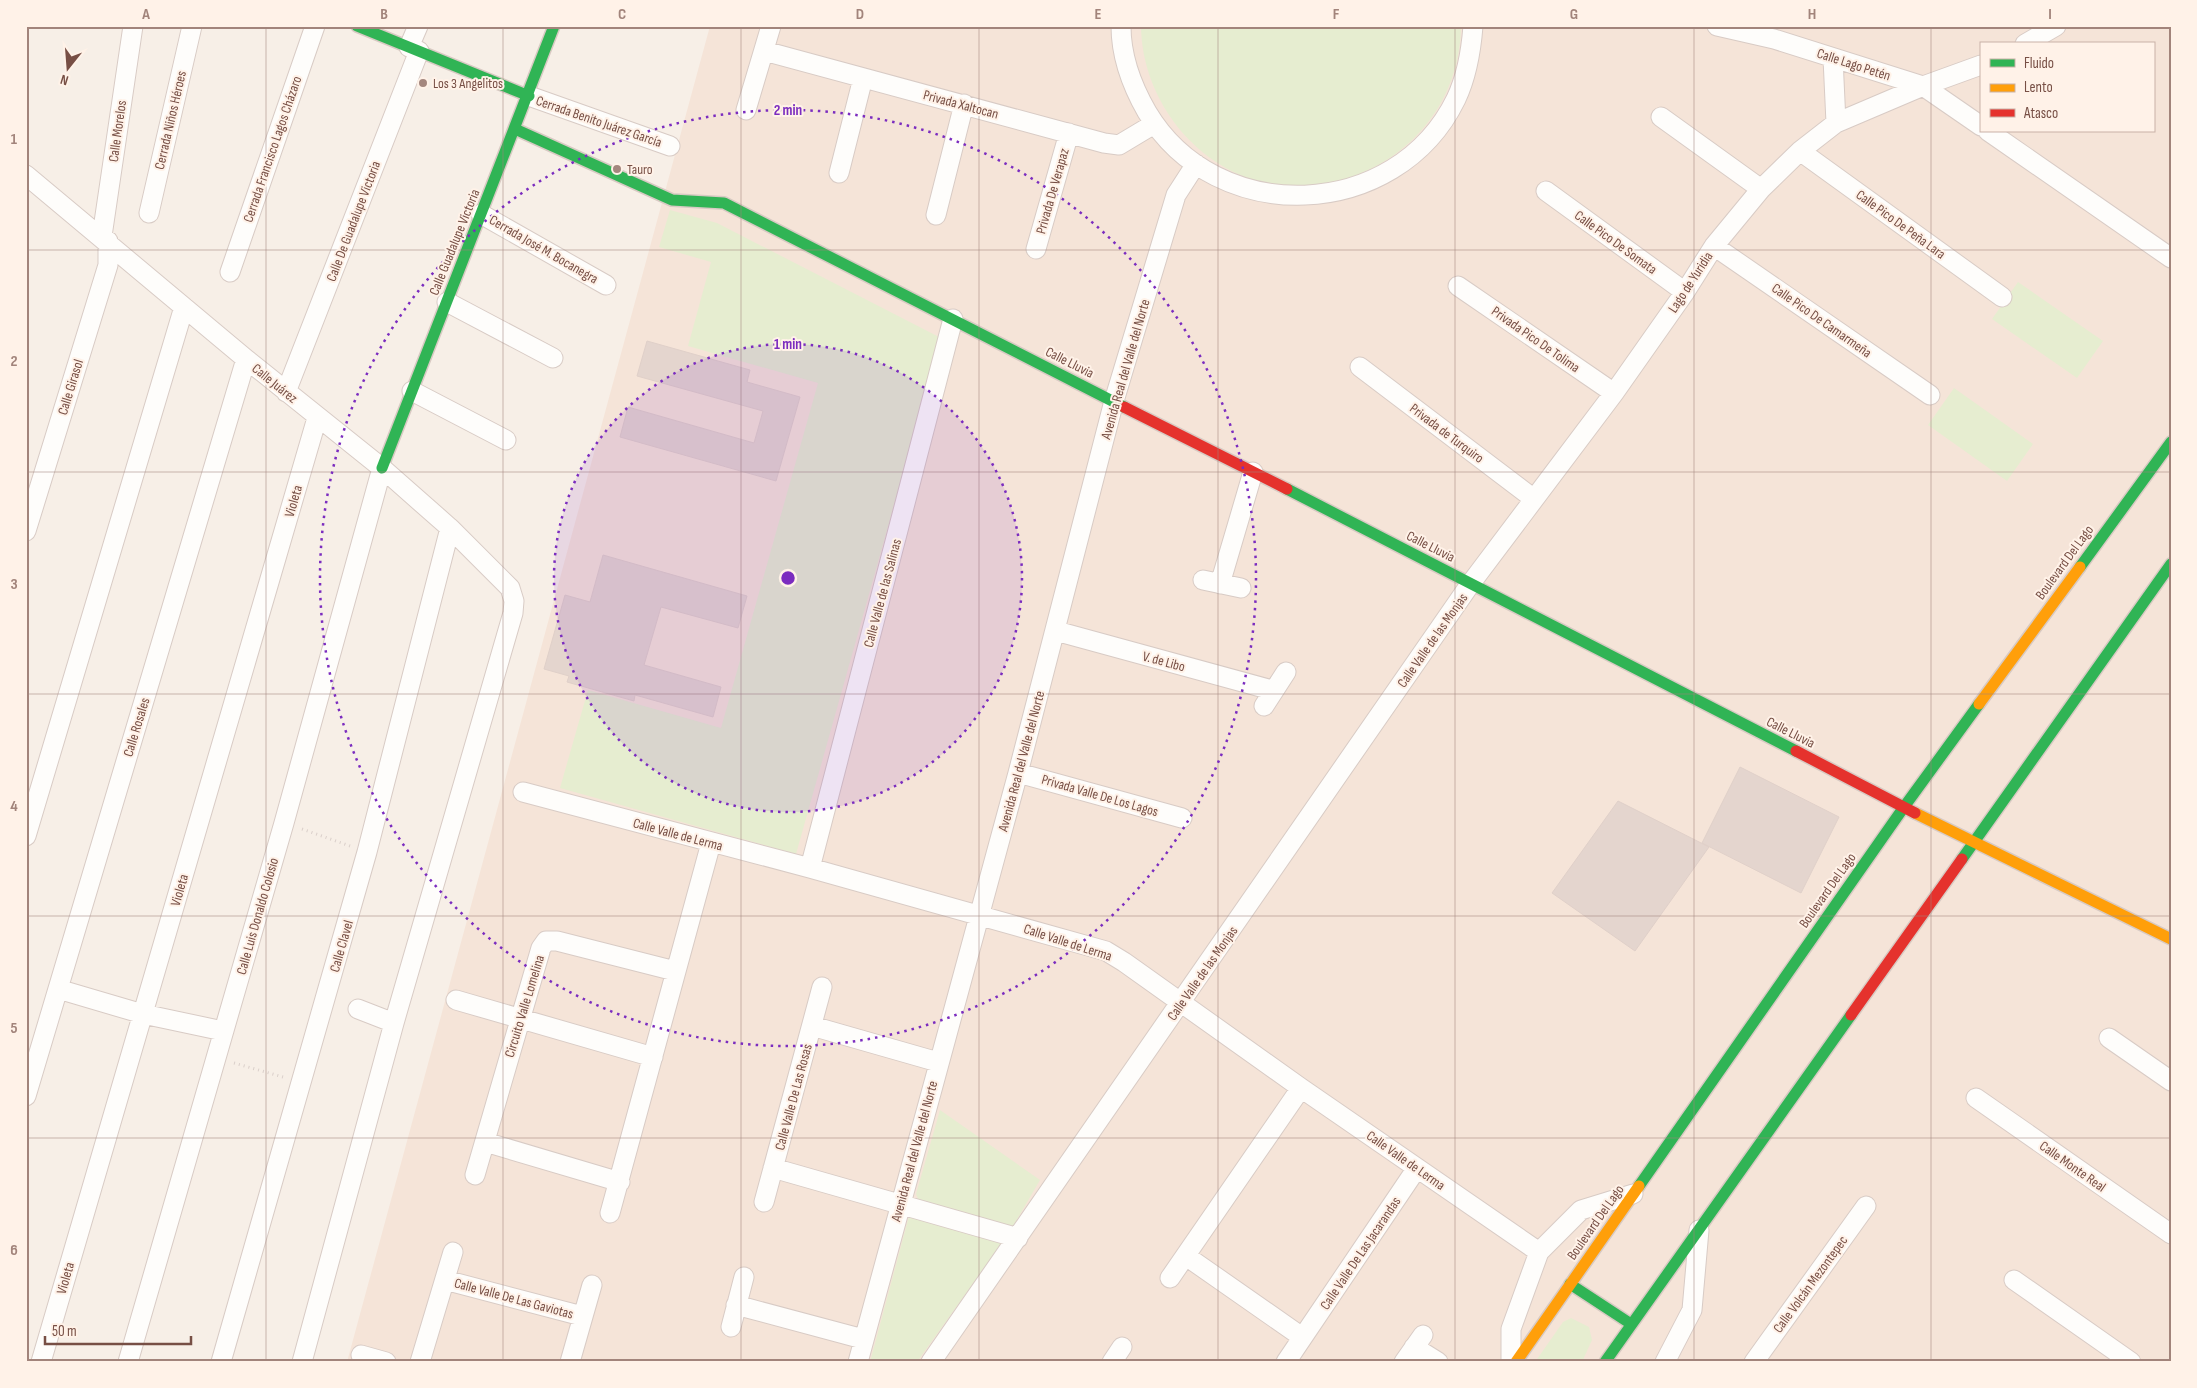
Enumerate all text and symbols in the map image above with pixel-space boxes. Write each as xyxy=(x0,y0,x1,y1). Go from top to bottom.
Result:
text: A xyxy=(141,5,150,24)
text: B xyxy=(380,5,388,24)
text: C xyxy=(618,5,626,24)
text: D xyxy=(856,5,864,24)
text: E xyxy=(1095,5,1102,24)
text: F xyxy=(1333,5,1340,24)
text: G xyxy=(1570,5,1578,24)
text: H xyxy=(1808,5,1816,24)
text: I xyxy=(2048,5,2052,24)
north arrow xyxy=(42,42,92,92)
legend xyxy=(1980,42,2154,132)
street label: Calle Lago Petén xyxy=(1815,45,1893,84)
text: Fluido xyxy=(2024,54,2054,73)
street label: Cerrada Niños Héroes xyxy=(151,69,190,171)
text: N xyxy=(58,71,70,89)
street label: Cerrada Francisco Lagos Cházaro xyxy=(239,74,306,225)
place label: Los 3 Angelitos xyxy=(433,75,503,92)
marker: Los 3 Angelitos xyxy=(417,77,429,89)
text: Lento xyxy=(2024,78,2053,97)
street label: Privada Xaltocan xyxy=(921,86,1000,123)
street label: Cerrada Benito Juárez García xyxy=(534,92,664,151)
street label: Calle Morelos xyxy=(105,99,130,163)
text: 2 min xyxy=(774,101,802,120)
text: Atasco xyxy=(2023,104,2058,123)
text: 1 xyxy=(11,130,18,149)
street label: Privada De Verapaz xyxy=(1032,146,1073,236)
street label: Calle De Guadalupe Victoria xyxy=(323,159,384,284)
place label: Tauro xyxy=(627,161,653,178)
marker: Tauro xyxy=(611,163,623,175)
street label: Calle Pico De Peña Lara xyxy=(1853,186,1949,263)
street label: Calle Guadalupe Victoria xyxy=(425,187,484,298)
street label: Calle Pico De Somata xyxy=(1571,207,1660,278)
street label: Cerrada José M. Bocanegra xyxy=(486,211,601,288)
street label: Lago de Yuridia xyxy=(1664,249,1716,316)
street label: Calle Pico De Camarmeña xyxy=(1768,280,1875,361)
street label: Avenida Real del Valle del Norte xyxy=(1097,297,1154,442)
street label: Privada Pico De Tolima xyxy=(1488,303,1583,376)
text: 1 min xyxy=(774,335,802,354)
street label: Calle Lluvia xyxy=(1043,343,1097,382)
text: 2 xyxy=(10,352,18,371)
street label: Calle Girasol xyxy=(54,357,87,417)
street label: Calle Juárez xyxy=(249,360,301,407)
street label: Privada de Turquiro xyxy=(1406,400,1487,467)
street label: Violeta xyxy=(281,483,306,519)
street label: Boulevard Del Lago xyxy=(2032,522,2097,603)
street label: Calle Lluvia xyxy=(1404,527,1458,566)
street label: Calle Valle de las Salinas xyxy=(860,537,905,649)
centre of rings xyxy=(779,569,797,587)
text: 3 xyxy=(10,575,18,594)
street label: Calle Valle de las Monjas xyxy=(1394,590,1471,691)
street label: V. de Libo xyxy=(1141,648,1187,675)
street label: Avenida Real del Valle del Norte xyxy=(994,689,1048,834)
street label: Calle Rosales xyxy=(119,696,153,759)
street label: Calle Lluvia xyxy=(1764,713,1818,752)
street label: Privada Valle De Los Lagos xyxy=(1040,771,1160,820)
text: 4 xyxy=(10,797,18,816)
street label: Calle Valle de Lerma xyxy=(631,814,725,855)
street label: Boulevard Del Lago xyxy=(1795,849,1860,931)
street label: Calle Luis Donaldo Colosio xyxy=(233,856,282,977)
street label: Violeta xyxy=(167,872,192,908)
street label: Calle Clavel xyxy=(326,918,357,974)
street label: Calle Valle de Lerma xyxy=(1021,920,1114,965)
street label: Calle Valle de las Monjas xyxy=(1164,923,1241,1024)
street label: Circuito Valle Lomelina xyxy=(501,953,548,1059)
text: 5 xyxy=(10,1019,18,1038)
street label: Calle Valle De Las Rosas xyxy=(771,1042,816,1152)
street label: Avenida Real del Valle del Norte xyxy=(887,1079,941,1224)
street label: Calle Valle de Lerma xyxy=(1363,1127,1448,1194)
street label: Calle Monte Real xyxy=(2036,1137,2109,1195)
street label: Boulevard Del Lago xyxy=(1563,1181,1628,1263)
street label: Calle Valle De Las Jacarandas xyxy=(1316,1194,1404,1313)
street label: Calle Volcán Mezontepec xyxy=(1769,1232,1851,1336)
text: 6 xyxy=(10,1241,18,1260)
street label: Violeta xyxy=(53,1260,78,1296)
street label: Calle Valle De Las Gaviotas xyxy=(452,1274,575,1323)
scale bar xyxy=(45,1313,191,1345)
text: 50 m xyxy=(52,1322,77,1341)

